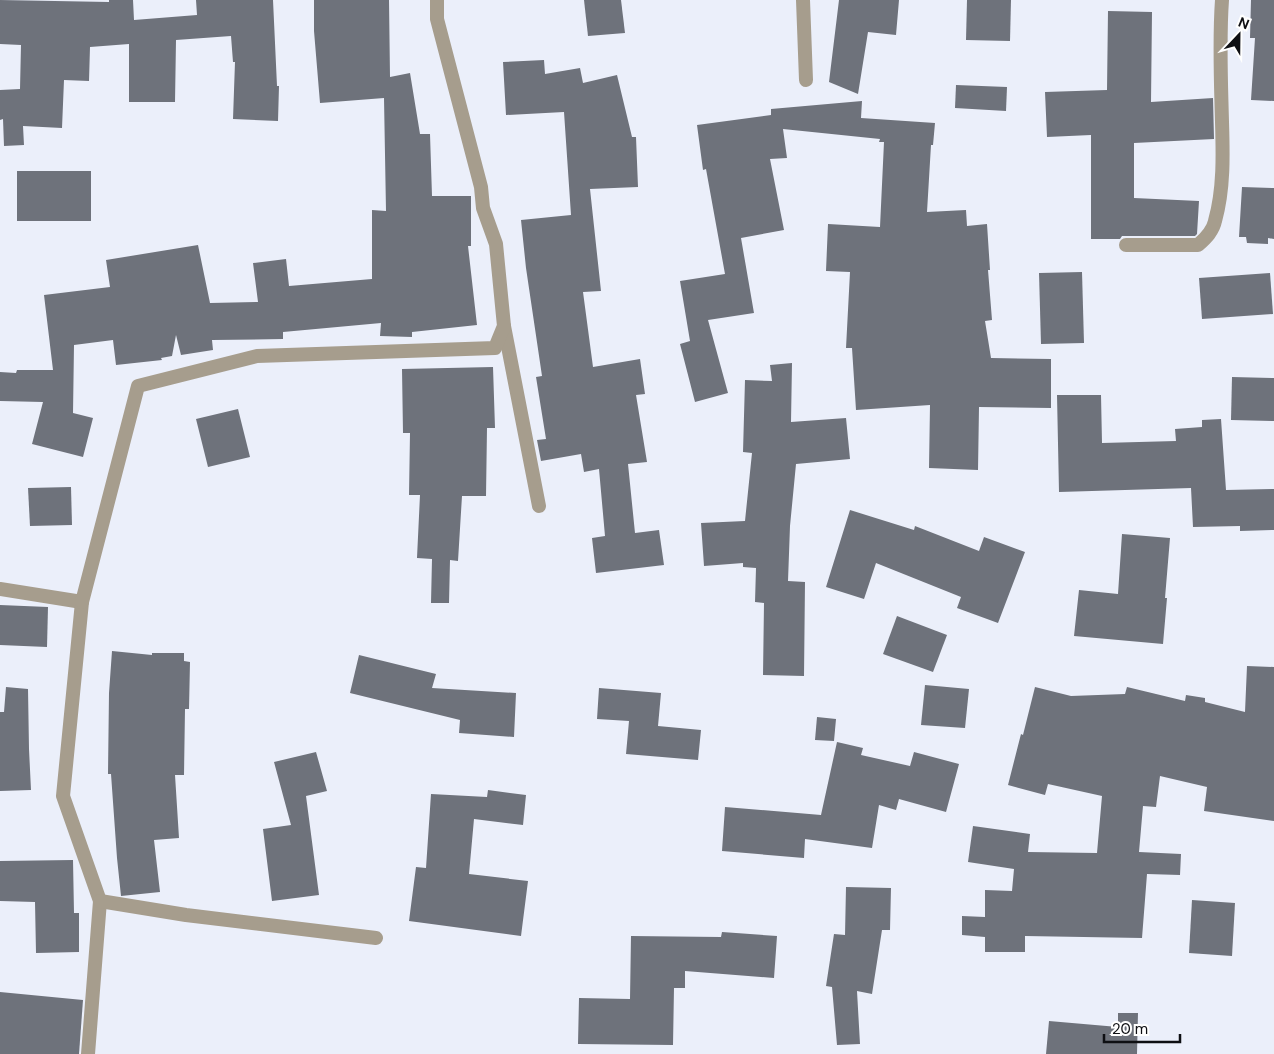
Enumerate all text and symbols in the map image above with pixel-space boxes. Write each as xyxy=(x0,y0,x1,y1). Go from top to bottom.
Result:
north arrow xyxy=(1214,10,1264,60)
text: N xyxy=(1236,13,1252,33)
scale bar xyxy=(1104,1012,1180,1044)
text: 20 m xyxy=(1112,1019,1148,1039)

